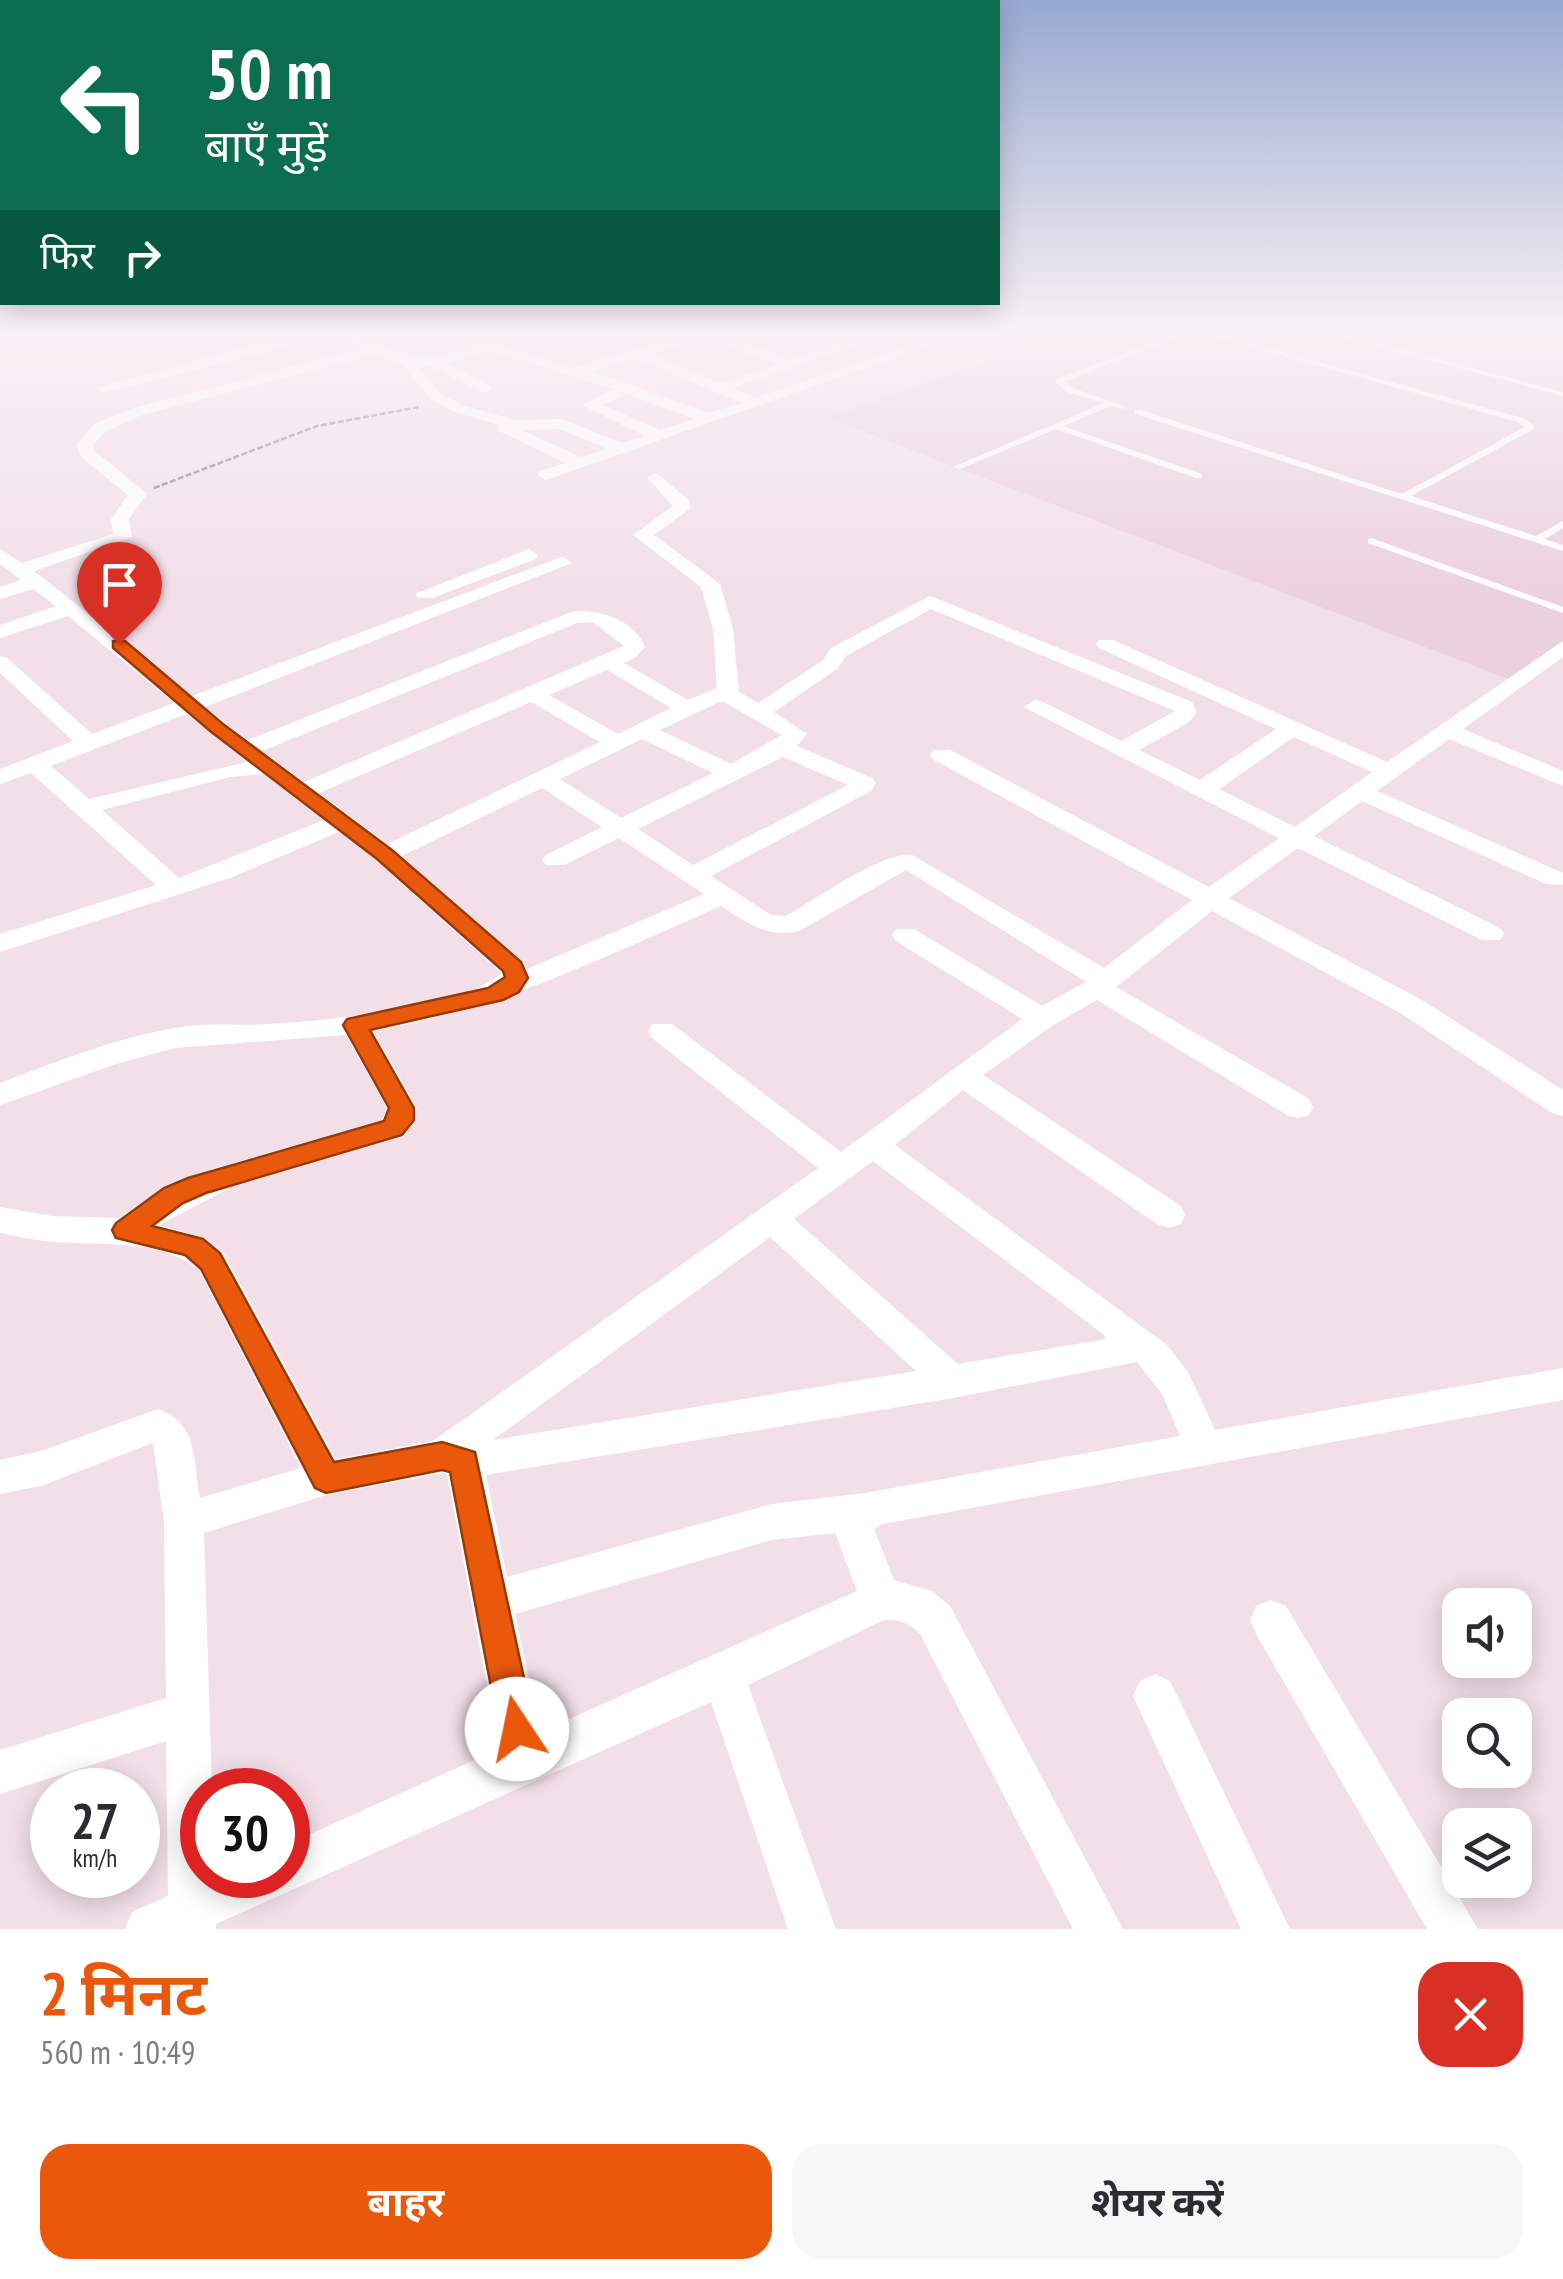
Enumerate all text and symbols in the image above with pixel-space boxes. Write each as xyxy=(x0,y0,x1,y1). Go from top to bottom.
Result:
text: 50 m xyxy=(205,28,333,118)
icon: left xyxy=(40,40,170,170)
text: बाएँ मुड़ें xyxy=(205,116,328,174)
text: फिर xyxy=(40,230,95,279)
icon: right xyxy=(115,230,170,285)
pin xyxy=(77,542,162,645)
icon: arrive xyxy=(92,557,147,612)
map controls xyxy=(1442,1588,1532,1898)
button: sound xyxy=(1442,1588,1532,1678)
position arrow xyxy=(465,1677,569,1781)
button: search xyxy=(1442,1698,1532,1788)
speed limit sign: 30 xyxy=(180,1768,310,1898)
text: 27 xyxy=(71,1788,119,1853)
button: layers xyxy=(1442,1808,1532,1898)
text: km/h xyxy=(73,1842,117,1874)
text: 2 मिनट xyxy=(40,1954,207,2032)
button: close xyxy=(1418,1962,1523,2067)
text: 560 m · 10:49 xyxy=(40,2031,195,2073)
button: बाहर xyxy=(40,2144,772,2259)
button: शेयर करें xyxy=(792,2144,1523,2259)

